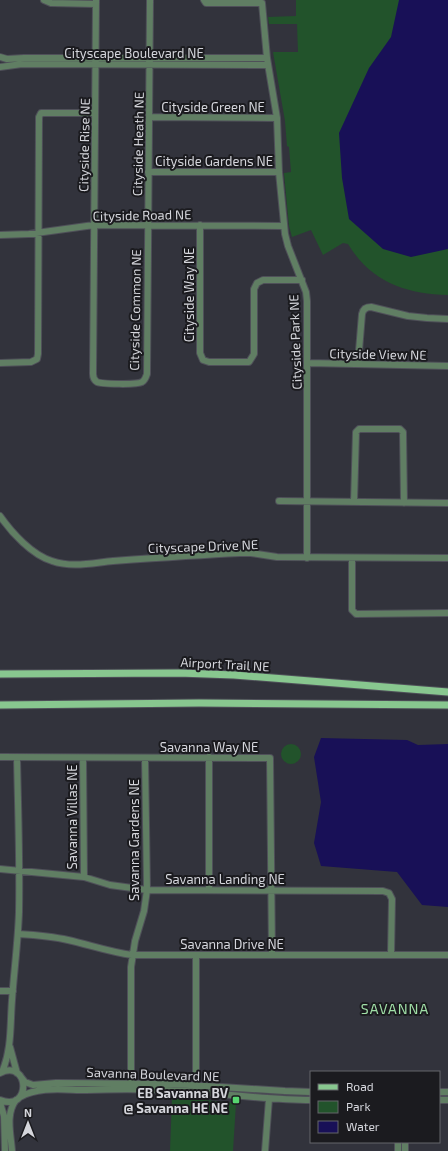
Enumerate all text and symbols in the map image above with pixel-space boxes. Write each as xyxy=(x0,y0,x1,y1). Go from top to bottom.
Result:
street label: Cityscape Boulevard NE xyxy=(64,45,204,61)
street label: Cityside Heath NE xyxy=(129,92,147,196)
street label: Cityside Rise NE xyxy=(75,98,93,192)
street label: Cityside Green NE xyxy=(161,99,265,115)
street label: Cityside Gardens NE xyxy=(155,153,273,169)
street label: Cityside Road NE xyxy=(92,206,192,224)
street label: Cityside Way NE xyxy=(181,248,197,342)
street label: Cityside Common NE xyxy=(126,249,144,371)
street label: Cityside Park NE xyxy=(285,294,305,390)
street label: Cityside View NE xyxy=(329,345,427,363)
street label: Cityscape Drive NE xyxy=(148,536,258,556)
street label: Airport Trail NE xyxy=(180,654,270,674)
street label: Savanna Way NE xyxy=(160,739,258,755)
street label: Savanna Villas NE xyxy=(64,764,80,870)
street label: Savanna Gardens NE xyxy=(126,779,142,901)
street label: Savanna Landing NE xyxy=(165,871,285,887)
street label: Savanna Drive NE xyxy=(180,936,284,952)
district label: SAVANNA xyxy=(361,1000,429,1017)
street label: Savanna Boulevard NE xyxy=(86,1064,220,1084)
legend xyxy=(310,1071,440,1143)
text: Road xyxy=(346,1079,374,1093)
place label: EB Savanna BV @ Savanna HE NE xyxy=(124,1085,229,1116)
marker: EB Savanna BV @ Savanna HE NE xyxy=(231,1095,241,1105)
text: Park xyxy=(346,1099,371,1113)
north arrow xyxy=(8,1103,48,1143)
text: N xyxy=(24,1106,32,1119)
text: Water xyxy=(346,1119,380,1133)

